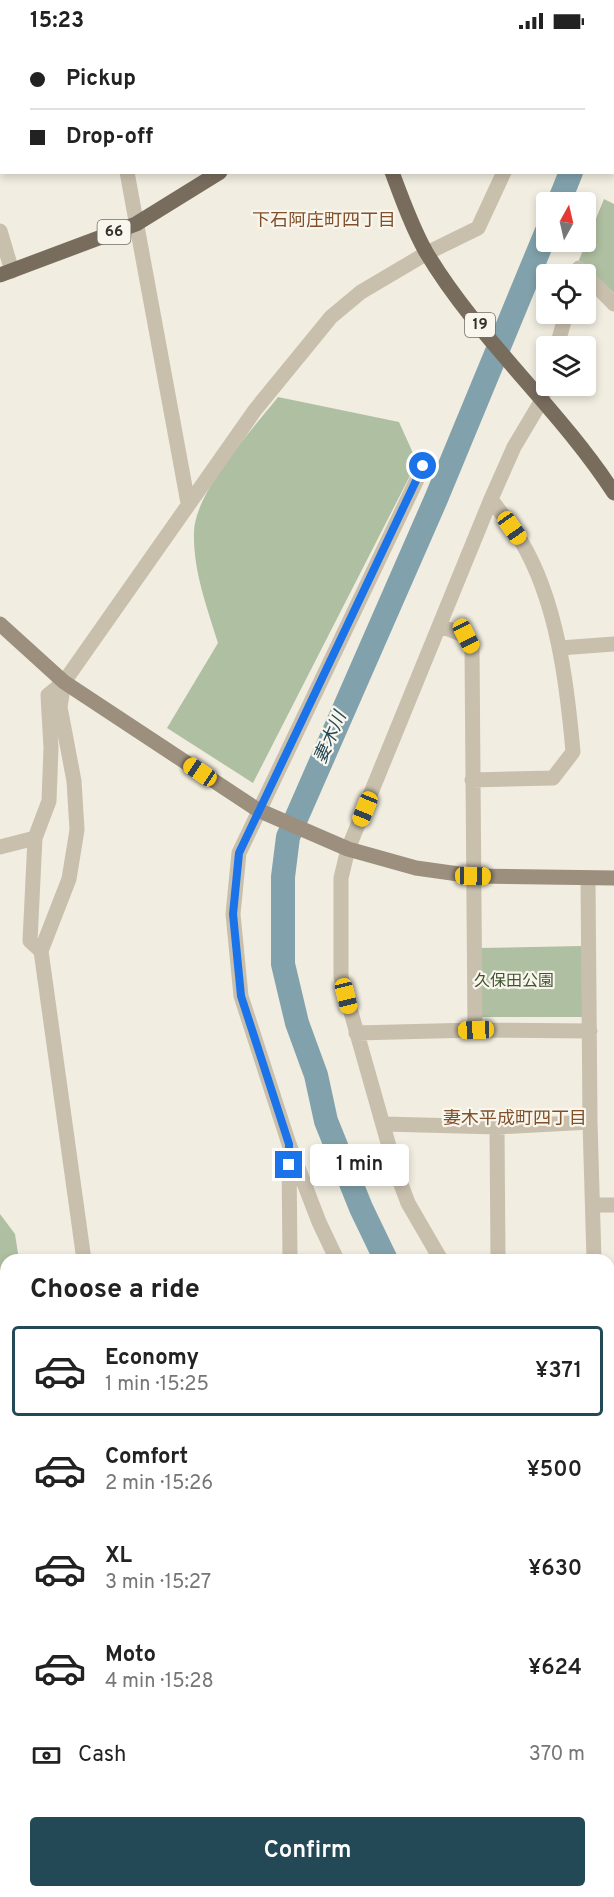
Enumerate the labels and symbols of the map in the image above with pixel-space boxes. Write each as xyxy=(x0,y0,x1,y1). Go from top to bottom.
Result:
north arrow xyxy=(536,192,596,252)
district label: 下石阿庄町四丁目 xyxy=(252,210,396,233)
road number: 66 xyxy=(98,220,130,244)
road number: 19 xyxy=(465,313,495,337)
route start xyxy=(409,452,436,479)
car xyxy=(494,508,530,548)
car xyxy=(450,616,482,656)
water label: 妻木川 xyxy=(310,707,353,767)
car xyxy=(180,754,220,790)
car xyxy=(350,789,380,829)
car xyxy=(455,867,491,885)
park label: 久保田公園 xyxy=(474,972,554,992)
car xyxy=(333,976,359,1016)
car xyxy=(458,1020,494,1040)
district label: 妻木平成町四丁目 xyxy=(443,1108,587,1131)
callout: 1 min xyxy=(310,1144,409,1186)
route end xyxy=(275,1151,302,1178)

